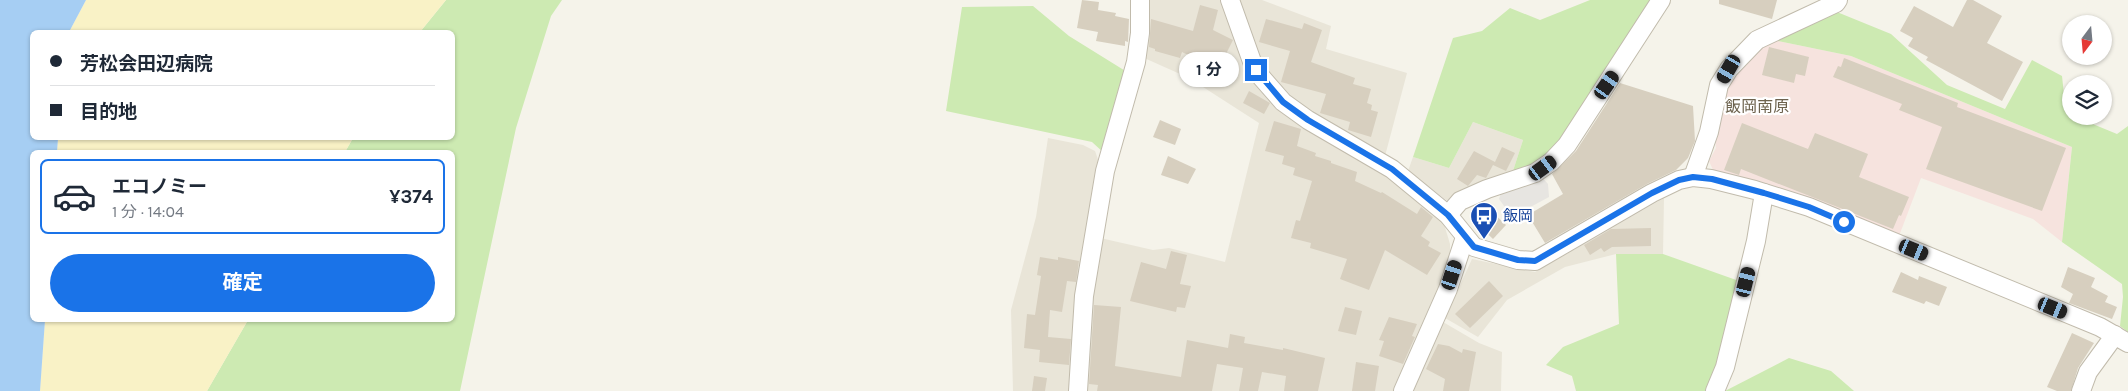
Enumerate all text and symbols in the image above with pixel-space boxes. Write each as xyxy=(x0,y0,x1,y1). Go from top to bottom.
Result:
north arrow xyxy=(2062,15,2112,65)
map controls xyxy=(2062,15,2112,125)
callout: 1 分 xyxy=(1178,52,1238,88)
car xyxy=(1715,52,1742,86)
text: 芳松会田辺病院 xyxy=(80,53,213,75)
route end xyxy=(1245,59,1267,81)
text: 1 分 xyxy=(1196,60,1222,79)
car xyxy=(1592,68,1621,102)
button: layers xyxy=(2062,75,2112,125)
district label: 飯岡南原 xyxy=(1725,97,1789,116)
text: 目的地 xyxy=(80,101,137,123)
car xyxy=(1526,153,1559,183)
icon: car xyxy=(52,174,97,219)
text: エコノミー xyxy=(112,176,207,198)
text: ¥374 xyxy=(389,186,433,208)
bus stop icon: 飯岡 xyxy=(1469,201,1499,240)
text: 1 分 · 14:04 xyxy=(112,202,184,221)
place label: 飯岡 xyxy=(1503,207,1533,225)
route start xyxy=(1833,211,1855,233)
car xyxy=(1897,237,1930,263)
button: 確定 xyxy=(50,254,435,312)
car xyxy=(1440,258,1463,292)
car xyxy=(1735,266,1756,298)
car xyxy=(2036,295,2069,321)

